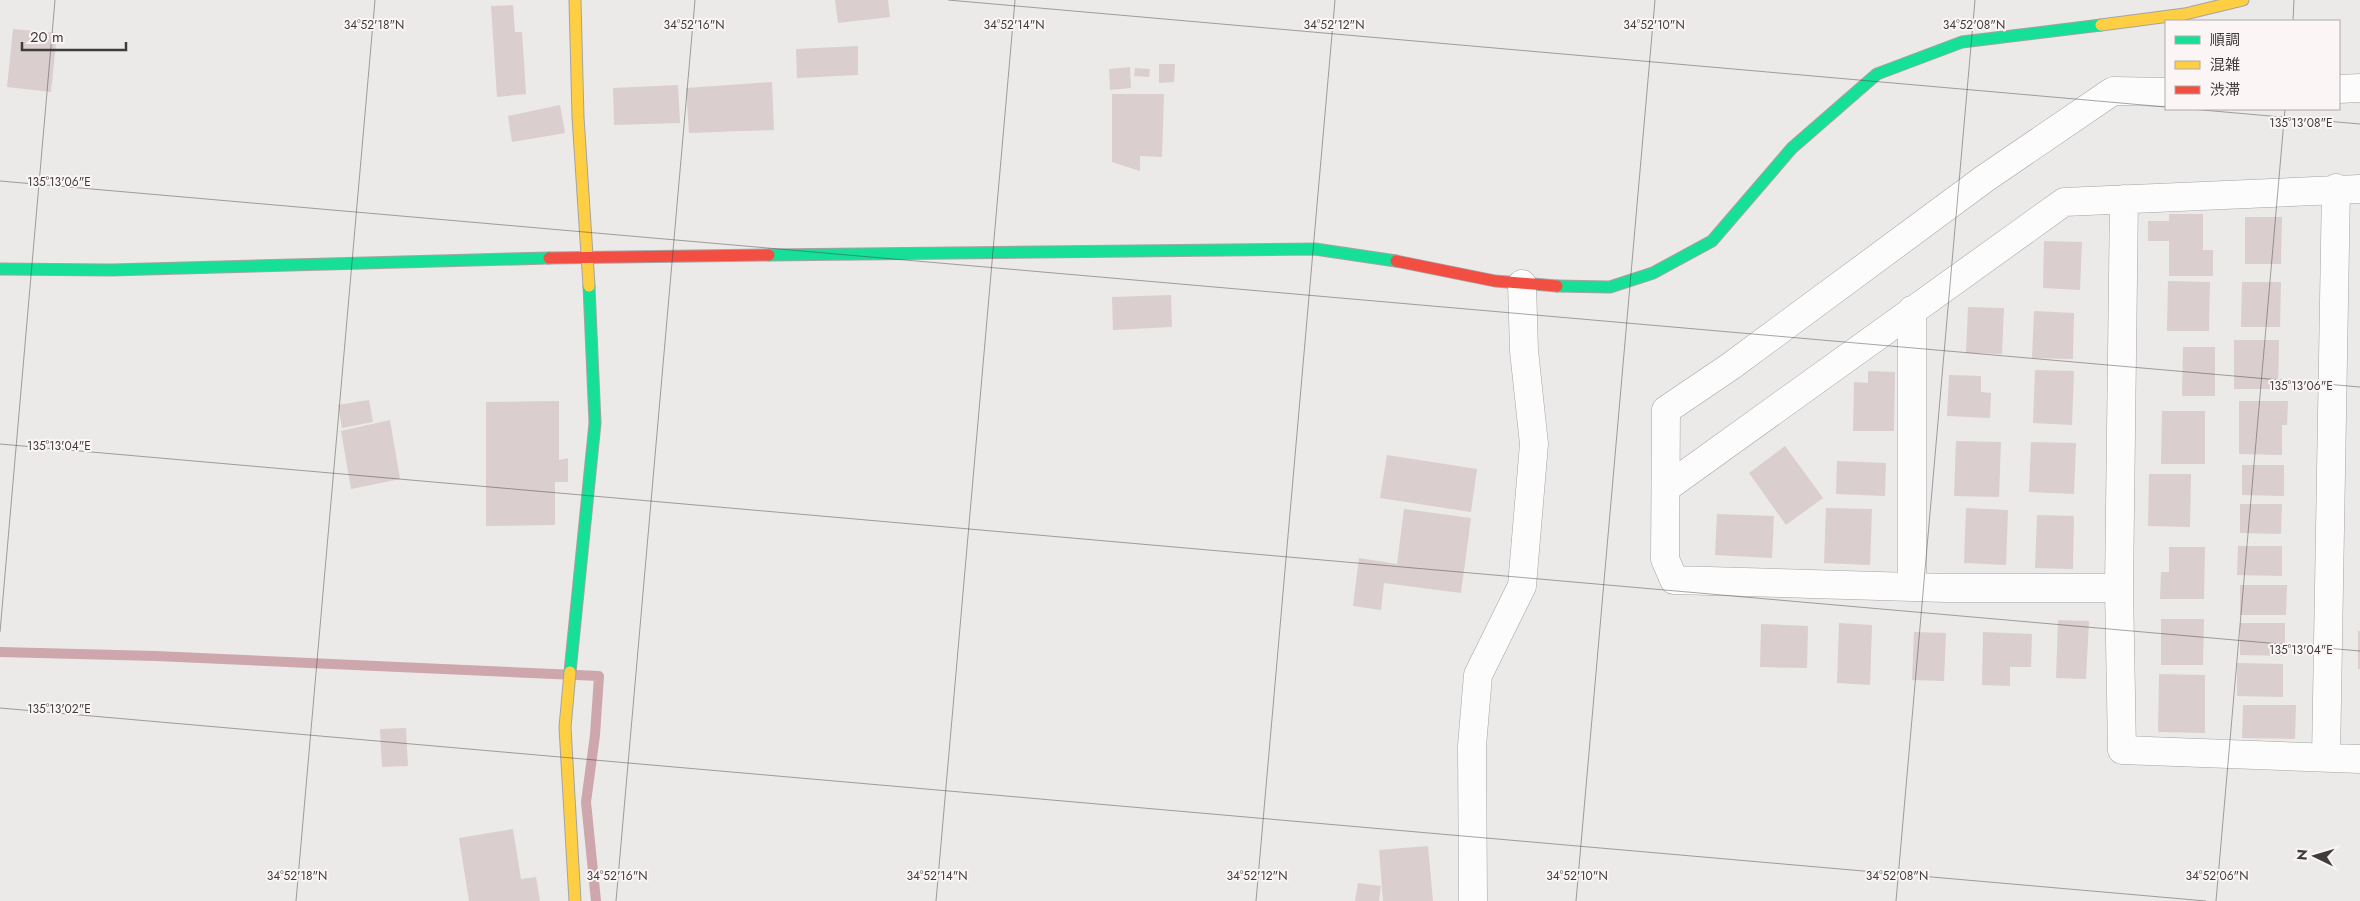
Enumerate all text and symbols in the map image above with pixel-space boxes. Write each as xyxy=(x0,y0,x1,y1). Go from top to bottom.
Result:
text: 34°52'18"N xyxy=(344,16,404,34)
text: 34°52'16"N xyxy=(663,16,725,34)
text: 34°52'14"N xyxy=(983,16,1045,34)
text: 34°52'12"N xyxy=(1303,16,1365,34)
text: 34°52'10"N xyxy=(1623,16,1685,34)
text: 34°52'08"N xyxy=(1943,16,2005,34)
scale bar xyxy=(22,20,126,52)
legend xyxy=(2165,20,2340,110)
text: 20 m xyxy=(30,26,64,48)
text: 順調 xyxy=(2210,29,2240,51)
text: 混雑 xyxy=(2210,54,2240,76)
text: 渋滞 xyxy=(2210,79,2240,101)
text: 135°13'08"E xyxy=(2269,114,2333,132)
text: 135°13'06"E xyxy=(27,173,91,191)
text: 135°13'06"E xyxy=(2269,377,2333,395)
text: 135°13'04"E xyxy=(27,437,91,455)
text: 135°13'04"E xyxy=(2269,641,2333,659)
text: 135°13'02"E xyxy=(27,700,91,718)
north arrow xyxy=(2290,831,2340,881)
text: N xyxy=(2292,848,2312,861)
text: 34°52'18"N xyxy=(267,867,327,885)
text: 34°52'16"N xyxy=(586,867,648,885)
text: 34°52'14"N xyxy=(906,867,968,885)
text: 34°52'12"N xyxy=(1226,867,1288,885)
text: 34°52'10"N xyxy=(1546,867,1608,885)
text: 34°52'08"N xyxy=(1866,867,1928,885)
text: 34°52'06"N xyxy=(2186,867,2248,885)

